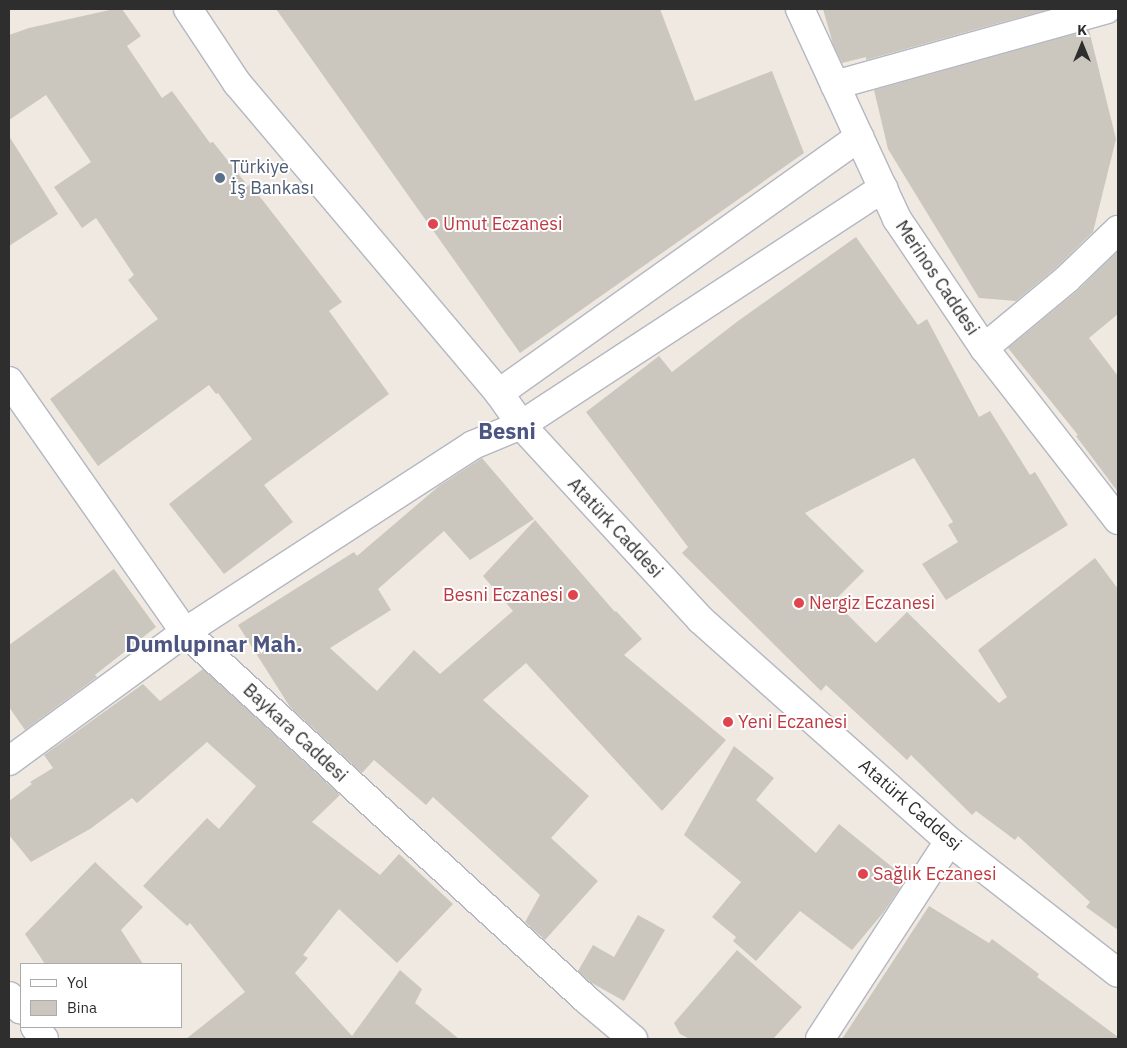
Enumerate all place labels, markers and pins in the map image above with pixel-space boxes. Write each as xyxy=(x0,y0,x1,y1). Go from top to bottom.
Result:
place label: Türkiye İş Bankası xyxy=(230,157,314,200)
marker: Türkiye İş Bankası xyxy=(214,172,226,184)
place label: Umut Eczanesi xyxy=(443,213,562,235)
marker: Umut Eczanesi xyxy=(427,218,439,230)
place label: Besni Eczanesi xyxy=(443,584,563,606)
marker: Besni Eczanesi xyxy=(567,589,579,601)
place label: Nergiz Eczanesi xyxy=(809,592,935,614)
marker: Nergiz Eczanesi xyxy=(793,597,805,609)
place label: Yeni Eczanesi xyxy=(738,711,847,733)
marker: Yeni Eczanesi xyxy=(722,716,734,728)
place label: Sağlık Eczanesi xyxy=(873,863,996,885)
marker: Sağlık Eczanesi xyxy=(857,868,869,880)

